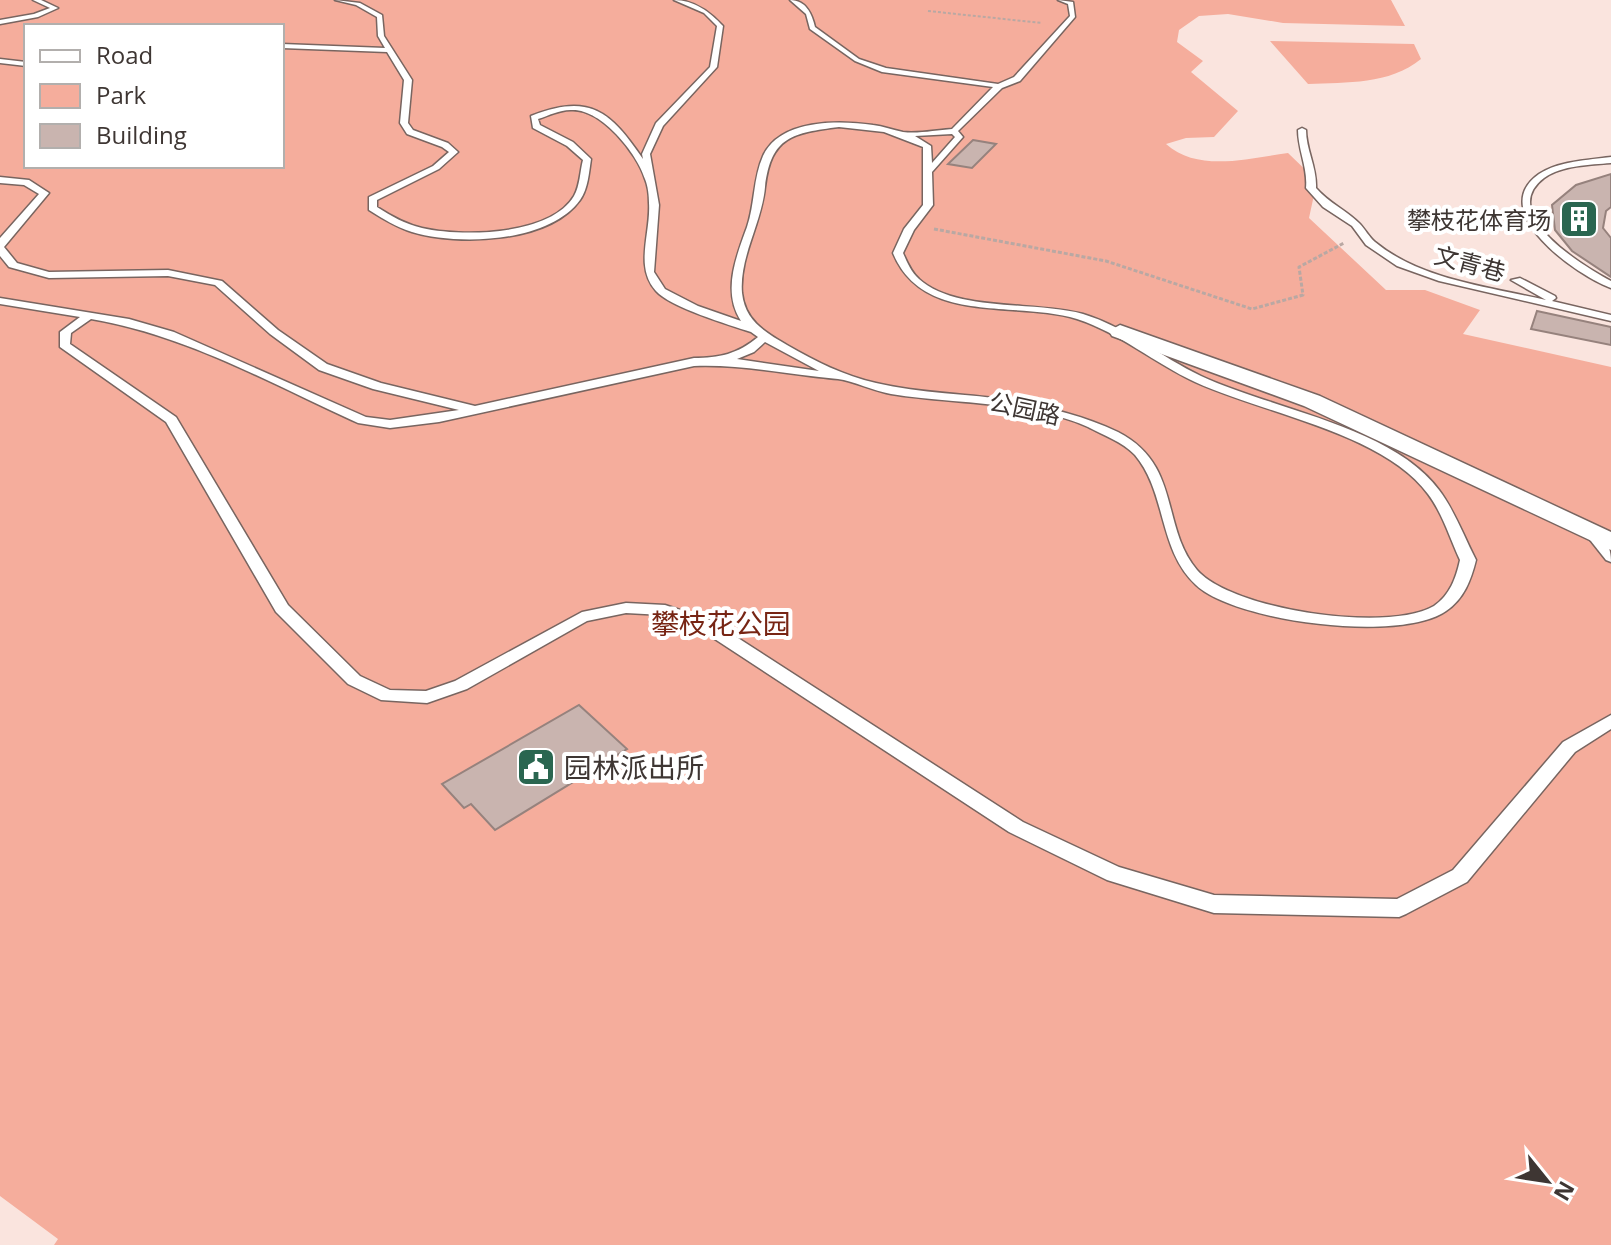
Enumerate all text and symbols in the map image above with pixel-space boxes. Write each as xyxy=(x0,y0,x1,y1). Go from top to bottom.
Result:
legend xyxy=(24,24,284,168)
text: Road xyxy=(96,38,153,71)
text: Park xyxy=(96,78,147,111)
text: Building xyxy=(96,118,187,151)
building icon: 攀枝花体育场 xyxy=(1558,198,1600,240)
place label: 攀枝花体育场 xyxy=(1407,203,1551,236)
street label: 文青巷 xyxy=(1431,238,1509,288)
street label: 公园路 xyxy=(986,384,1064,432)
park label: 攀枝花公园 xyxy=(651,604,791,642)
public building icon: 园林派出所 xyxy=(515,746,557,788)
place label: 园林派出所 xyxy=(564,748,704,786)
north arrow xyxy=(1507,1141,1587,1221)
text: N xyxy=(1548,1176,1583,1207)

